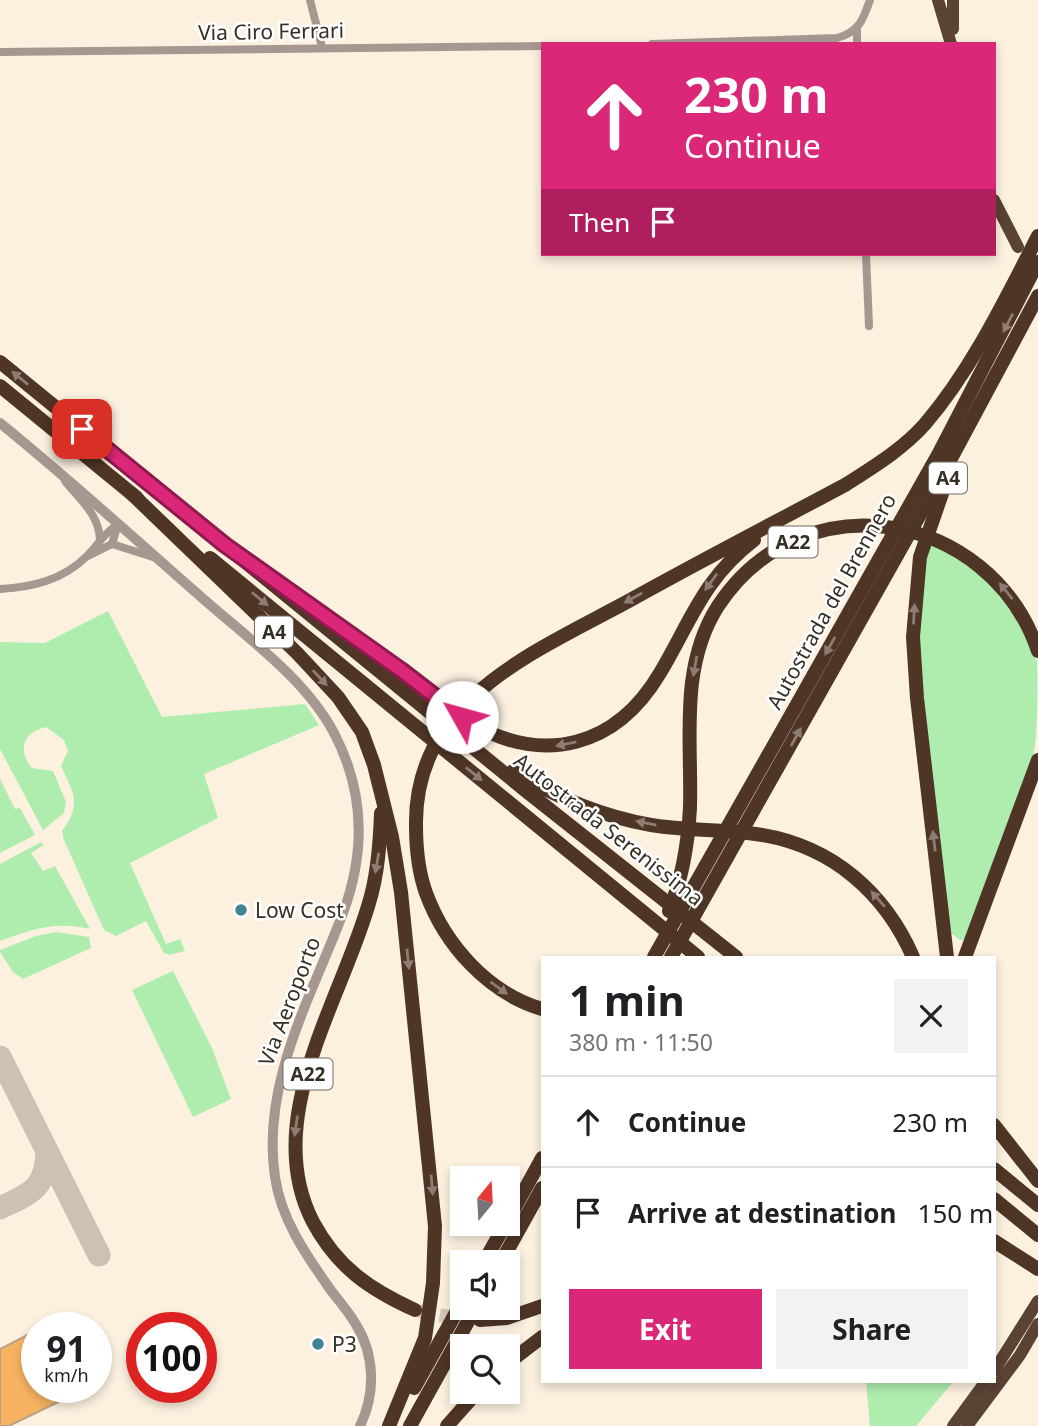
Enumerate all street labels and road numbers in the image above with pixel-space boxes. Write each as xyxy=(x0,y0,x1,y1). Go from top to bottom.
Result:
street label: Via Ciro Ferrari xyxy=(198,16,344,46)
road number: A4 xyxy=(929,463,967,494)
street label: Autostrada del Brennero xyxy=(760,488,902,714)
road number: A22 xyxy=(768,526,818,558)
road number: A4 xyxy=(255,617,293,648)
street label: Autostrada Serenissima xyxy=(508,746,710,912)
street label: Via Aeroporto xyxy=(252,932,326,1070)
road number: A22 xyxy=(284,1058,332,1090)

